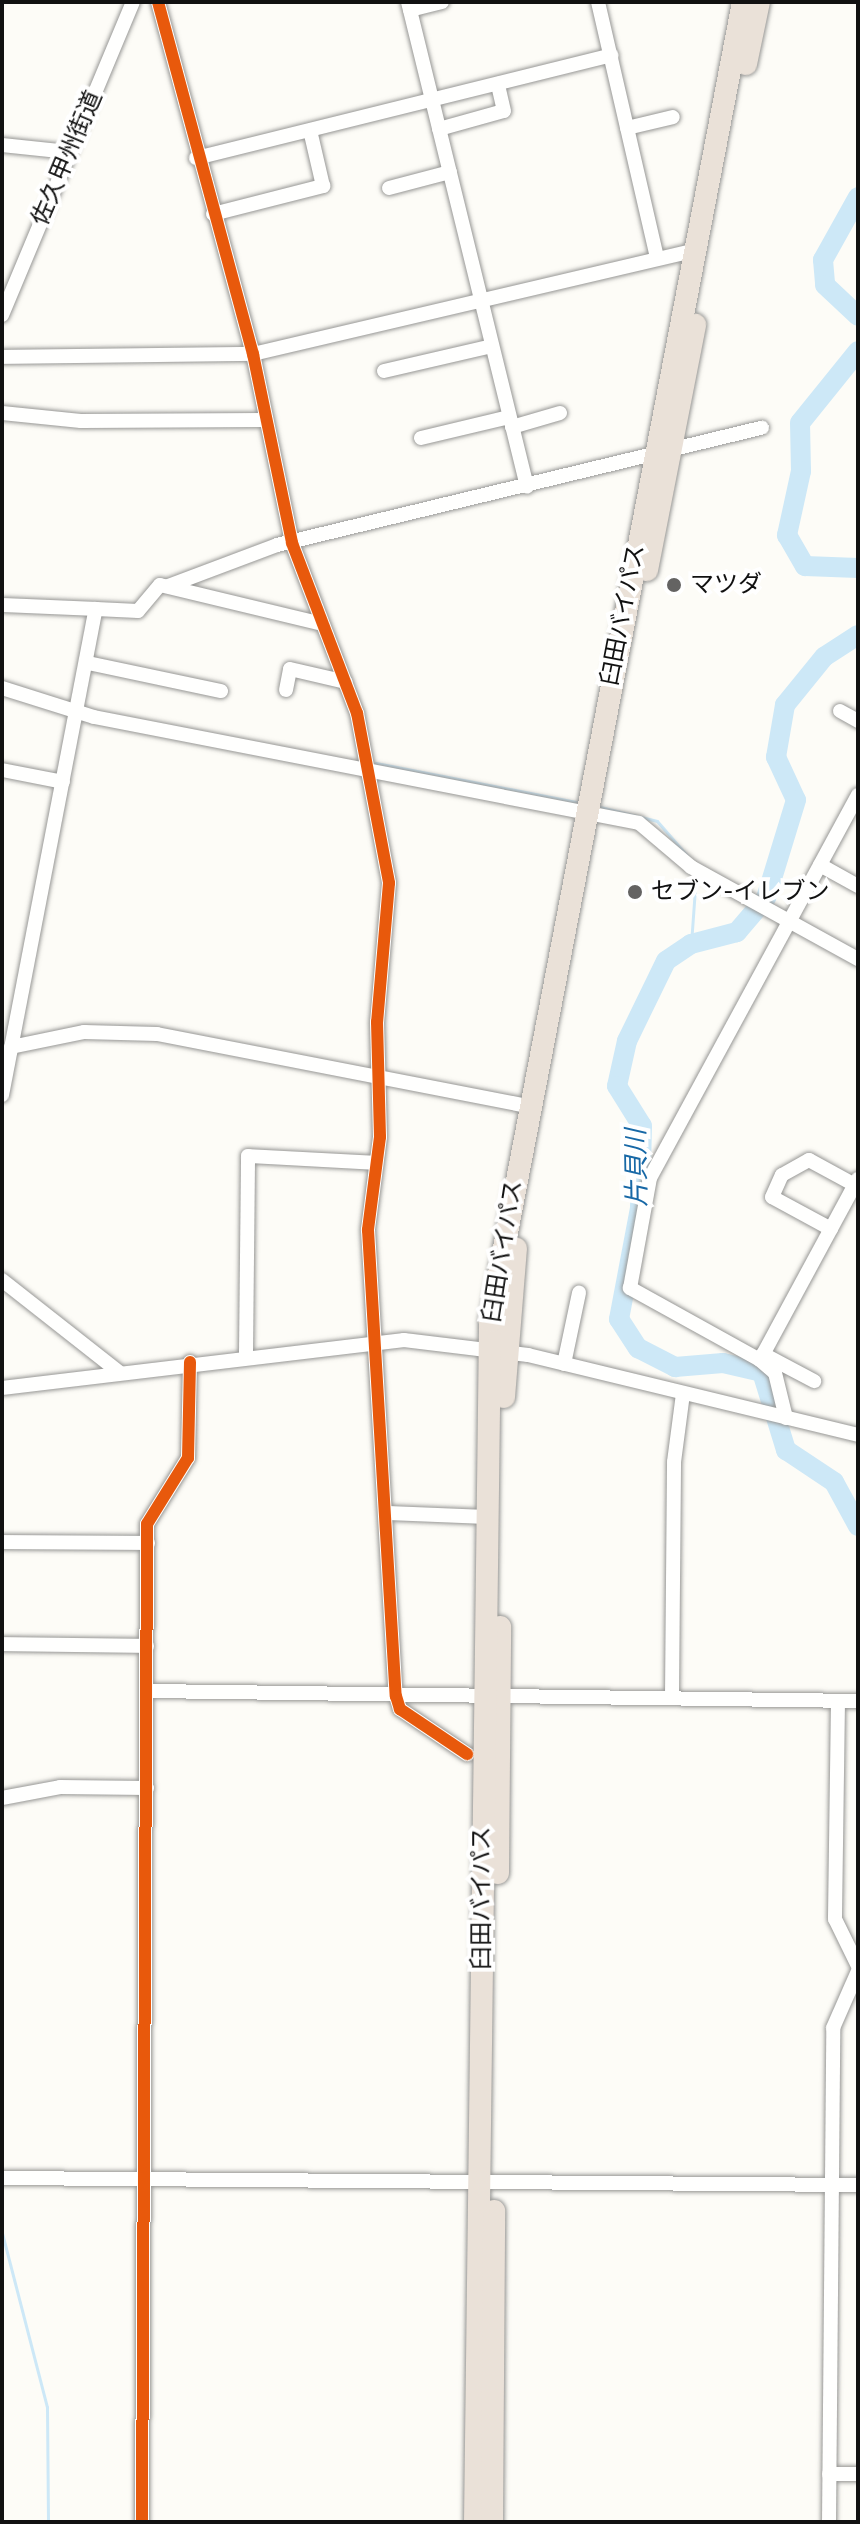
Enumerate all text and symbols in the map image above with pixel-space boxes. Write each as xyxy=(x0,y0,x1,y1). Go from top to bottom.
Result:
street label: 佐久甲州街道 xyxy=(26,86,108,230)
street label: 臼田バイパス xyxy=(595,542,651,688)
place label: マツダ xyxy=(690,571,762,599)
marker: マツダ xyxy=(665,576,683,594)
place label: セブン-イレブン xyxy=(651,878,830,906)
marker: セブン-イレブン xyxy=(626,883,644,901)
water label: 片貝川 xyxy=(621,1129,653,1207)
street label: 臼田バイパス xyxy=(478,1178,528,1324)
street label: 臼田バイパス xyxy=(468,1826,496,1970)

